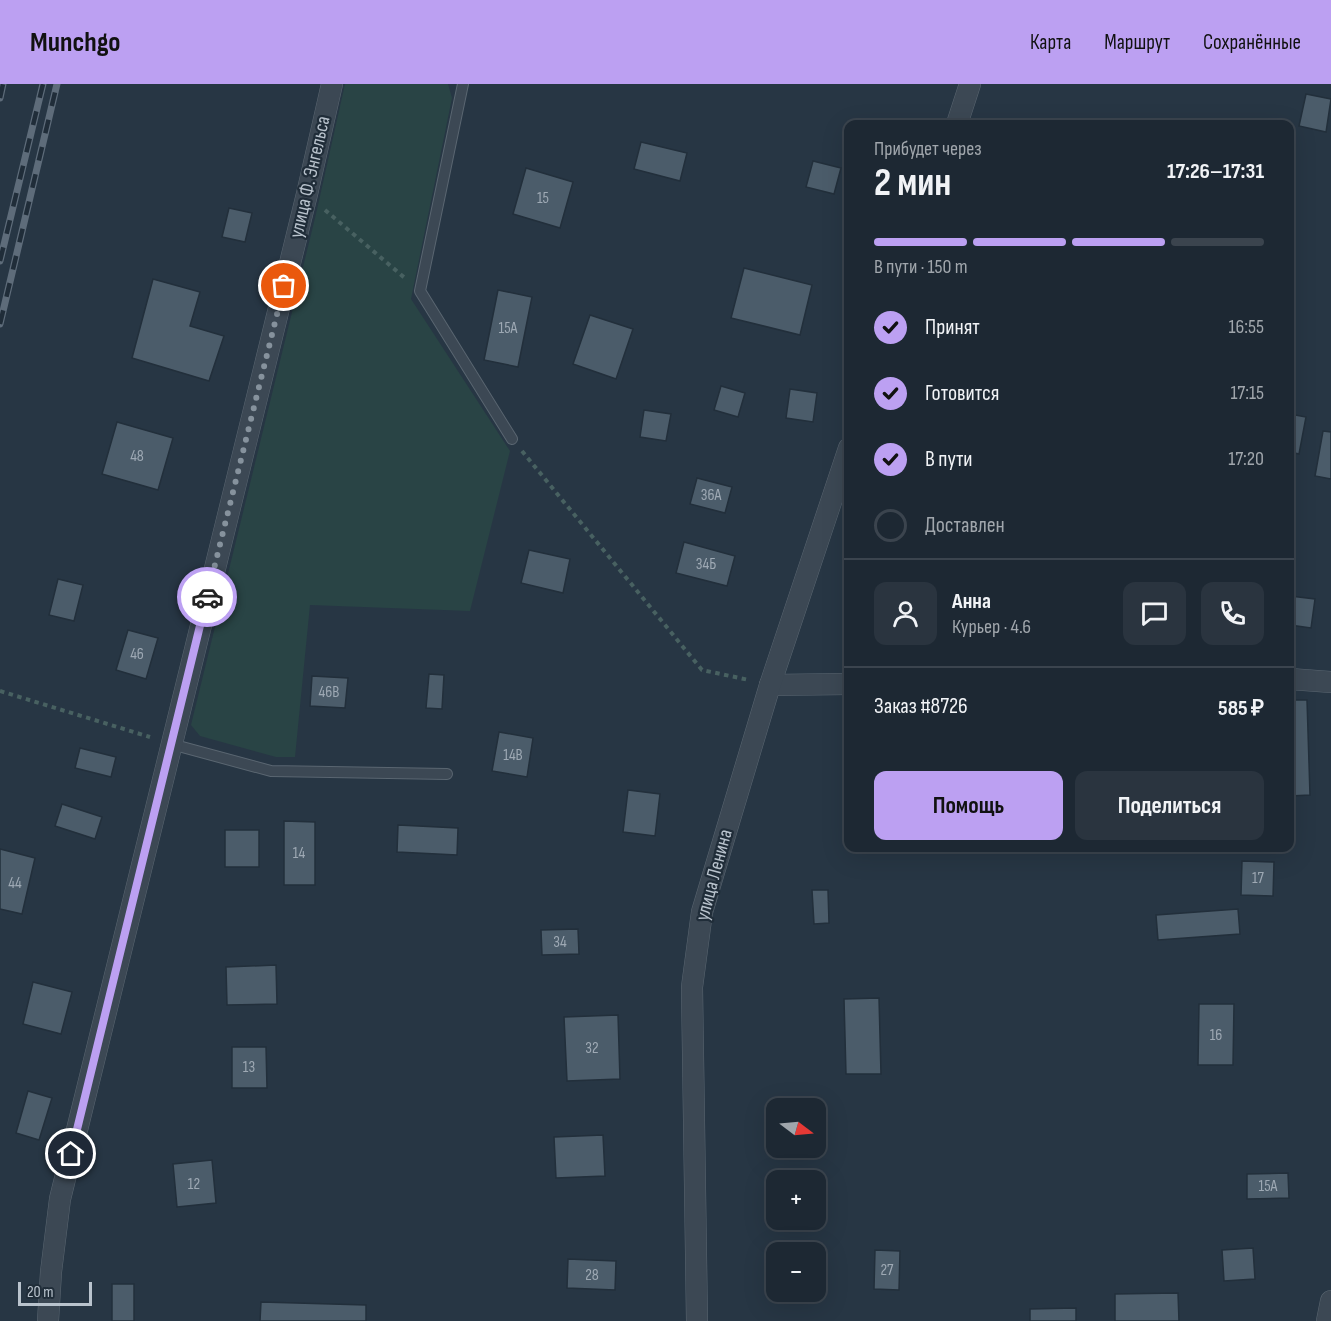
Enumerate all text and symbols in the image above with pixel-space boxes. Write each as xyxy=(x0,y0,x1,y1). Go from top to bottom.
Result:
text: Munchgo xyxy=(30,26,121,59)
text: Карта xyxy=(1030,30,1071,55)
text: Маршрут xyxy=(1104,30,1170,55)
text: Сохранённые xyxy=(1203,30,1301,55)
street label: улица Ф. Энгельса xyxy=(284,114,336,240)
text: Прибудет через xyxy=(874,137,982,161)
text: 17:26–17:31 xyxy=(1167,158,1264,185)
text: 2 мин xyxy=(874,160,951,207)
house number: 15 xyxy=(537,189,549,208)
text: В пути · 150 m xyxy=(874,255,968,279)
pin xyxy=(258,260,309,311)
icon: bag xyxy=(267,269,300,302)
icon: check xyxy=(874,311,907,344)
text: Принят xyxy=(925,314,980,341)
text: 16:55 xyxy=(1228,315,1264,339)
house number: 15А xyxy=(499,319,518,338)
icon: check xyxy=(874,377,907,410)
text: Готовится xyxy=(925,380,999,407)
text: 17:15 xyxy=(1230,381,1264,405)
icon: check xyxy=(874,443,907,476)
text: В пути xyxy=(925,446,973,473)
house number: 48 xyxy=(130,447,144,466)
text: 17:20 xyxy=(1228,447,1264,471)
house number: 36А xyxy=(701,486,721,505)
text: Доставлен xyxy=(925,512,1005,539)
house number: 34Б xyxy=(696,555,716,574)
courier xyxy=(177,567,237,627)
icon: car xyxy=(191,581,224,614)
button: person xyxy=(874,582,937,645)
button: chat xyxy=(1123,582,1186,645)
button: phone xyxy=(1201,582,1264,645)
text: Анна xyxy=(952,588,991,615)
text: Курьер · 4.6 xyxy=(952,615,1031,639)
house number: 46 xyxy=(130,645,144,664)
house number: 46В xyxy=(319,683,339,702)
text: Заказ #8726 xyxy=(874,693,968,720)
text: 585 ₽ xyxy=(1218,695,1264,722)
house number: 14В xyxy=(503,746,523,765)
button: Помощь xyxy=(874,771,1063,840)
button: Поделиться xyxy=(1075,771,1264,840)
street label: улица Ленина xyxy=(690,827,738,923)
house number: 14 xyxy=(293,844,305,863)
house number: 17 xyxy=(1252,869,1265,888)
house number: 44 xyxy=(8,874,22,893)
house number: 34 xyxy=(553,933,567,952)
house number: 16 xyxy=(1210,1026,1222,1045)
house number: 32 xyxy=(585,1039,599,1058)
house number: 13 xyxy=(243,1058,255,1077)
north arrow xyxy=(766,1098,826,1158)
map controls xyxy=(766,1098,826,1302)
pin xyxy=(45,1128,96,1179)
icon: home xyxy=(54,1137,87,1170)
button: + xyxy=(766,1170,826,1230)
house number: 12 xyxy=(188,1175,200,1194)
house number: 15А xyxy=(1259,1177,1278,1196)
button: − xyxy=(766,1242,826,1302)
house number: 27 xyxy=(880,1261,894,1280)
house number: 28 xyxy=(585,1266,599,1285)
scale bar xyxy=(18,1279,92,1306)
text: 20 m xyxy=(27,1283,54,1302)

